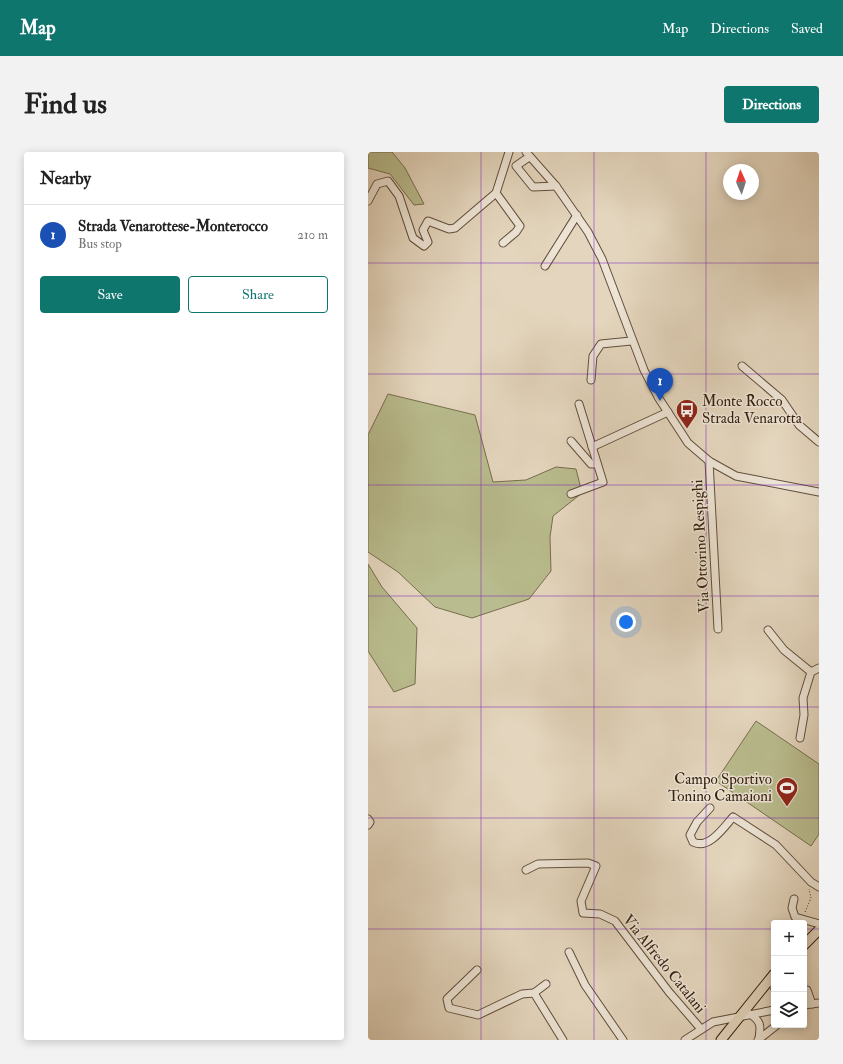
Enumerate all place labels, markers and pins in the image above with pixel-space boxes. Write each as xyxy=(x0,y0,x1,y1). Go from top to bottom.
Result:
pin: 1 xyxy=(647,368,673,401)
place label: Monte Rocco Strada Venarotta xyxy=(702,392,803,428)
bus stop icon: Monte Rocco Strada Venarotta xyxy=(674,397,700,430)
place label: Campo Sportivo Tonino Camaioni xyxy=(668,770,772,806)
sports icon: Campo Sportivo Tonino Camaioni xyxy=(774,775,800,808)

